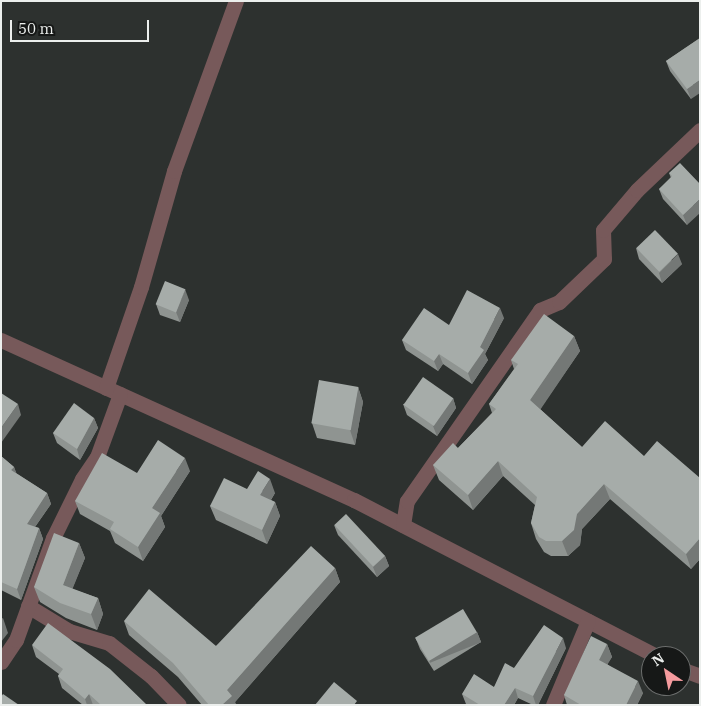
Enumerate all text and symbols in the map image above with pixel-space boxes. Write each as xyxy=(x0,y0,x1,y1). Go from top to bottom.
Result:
scale bar xyxy=(12,10,151,42)
text: 50 m xyxy=(18,19,54,38)
north arrow xyxy=(641,646,691,696)
text: N xyxy=(649,649,668,670)

